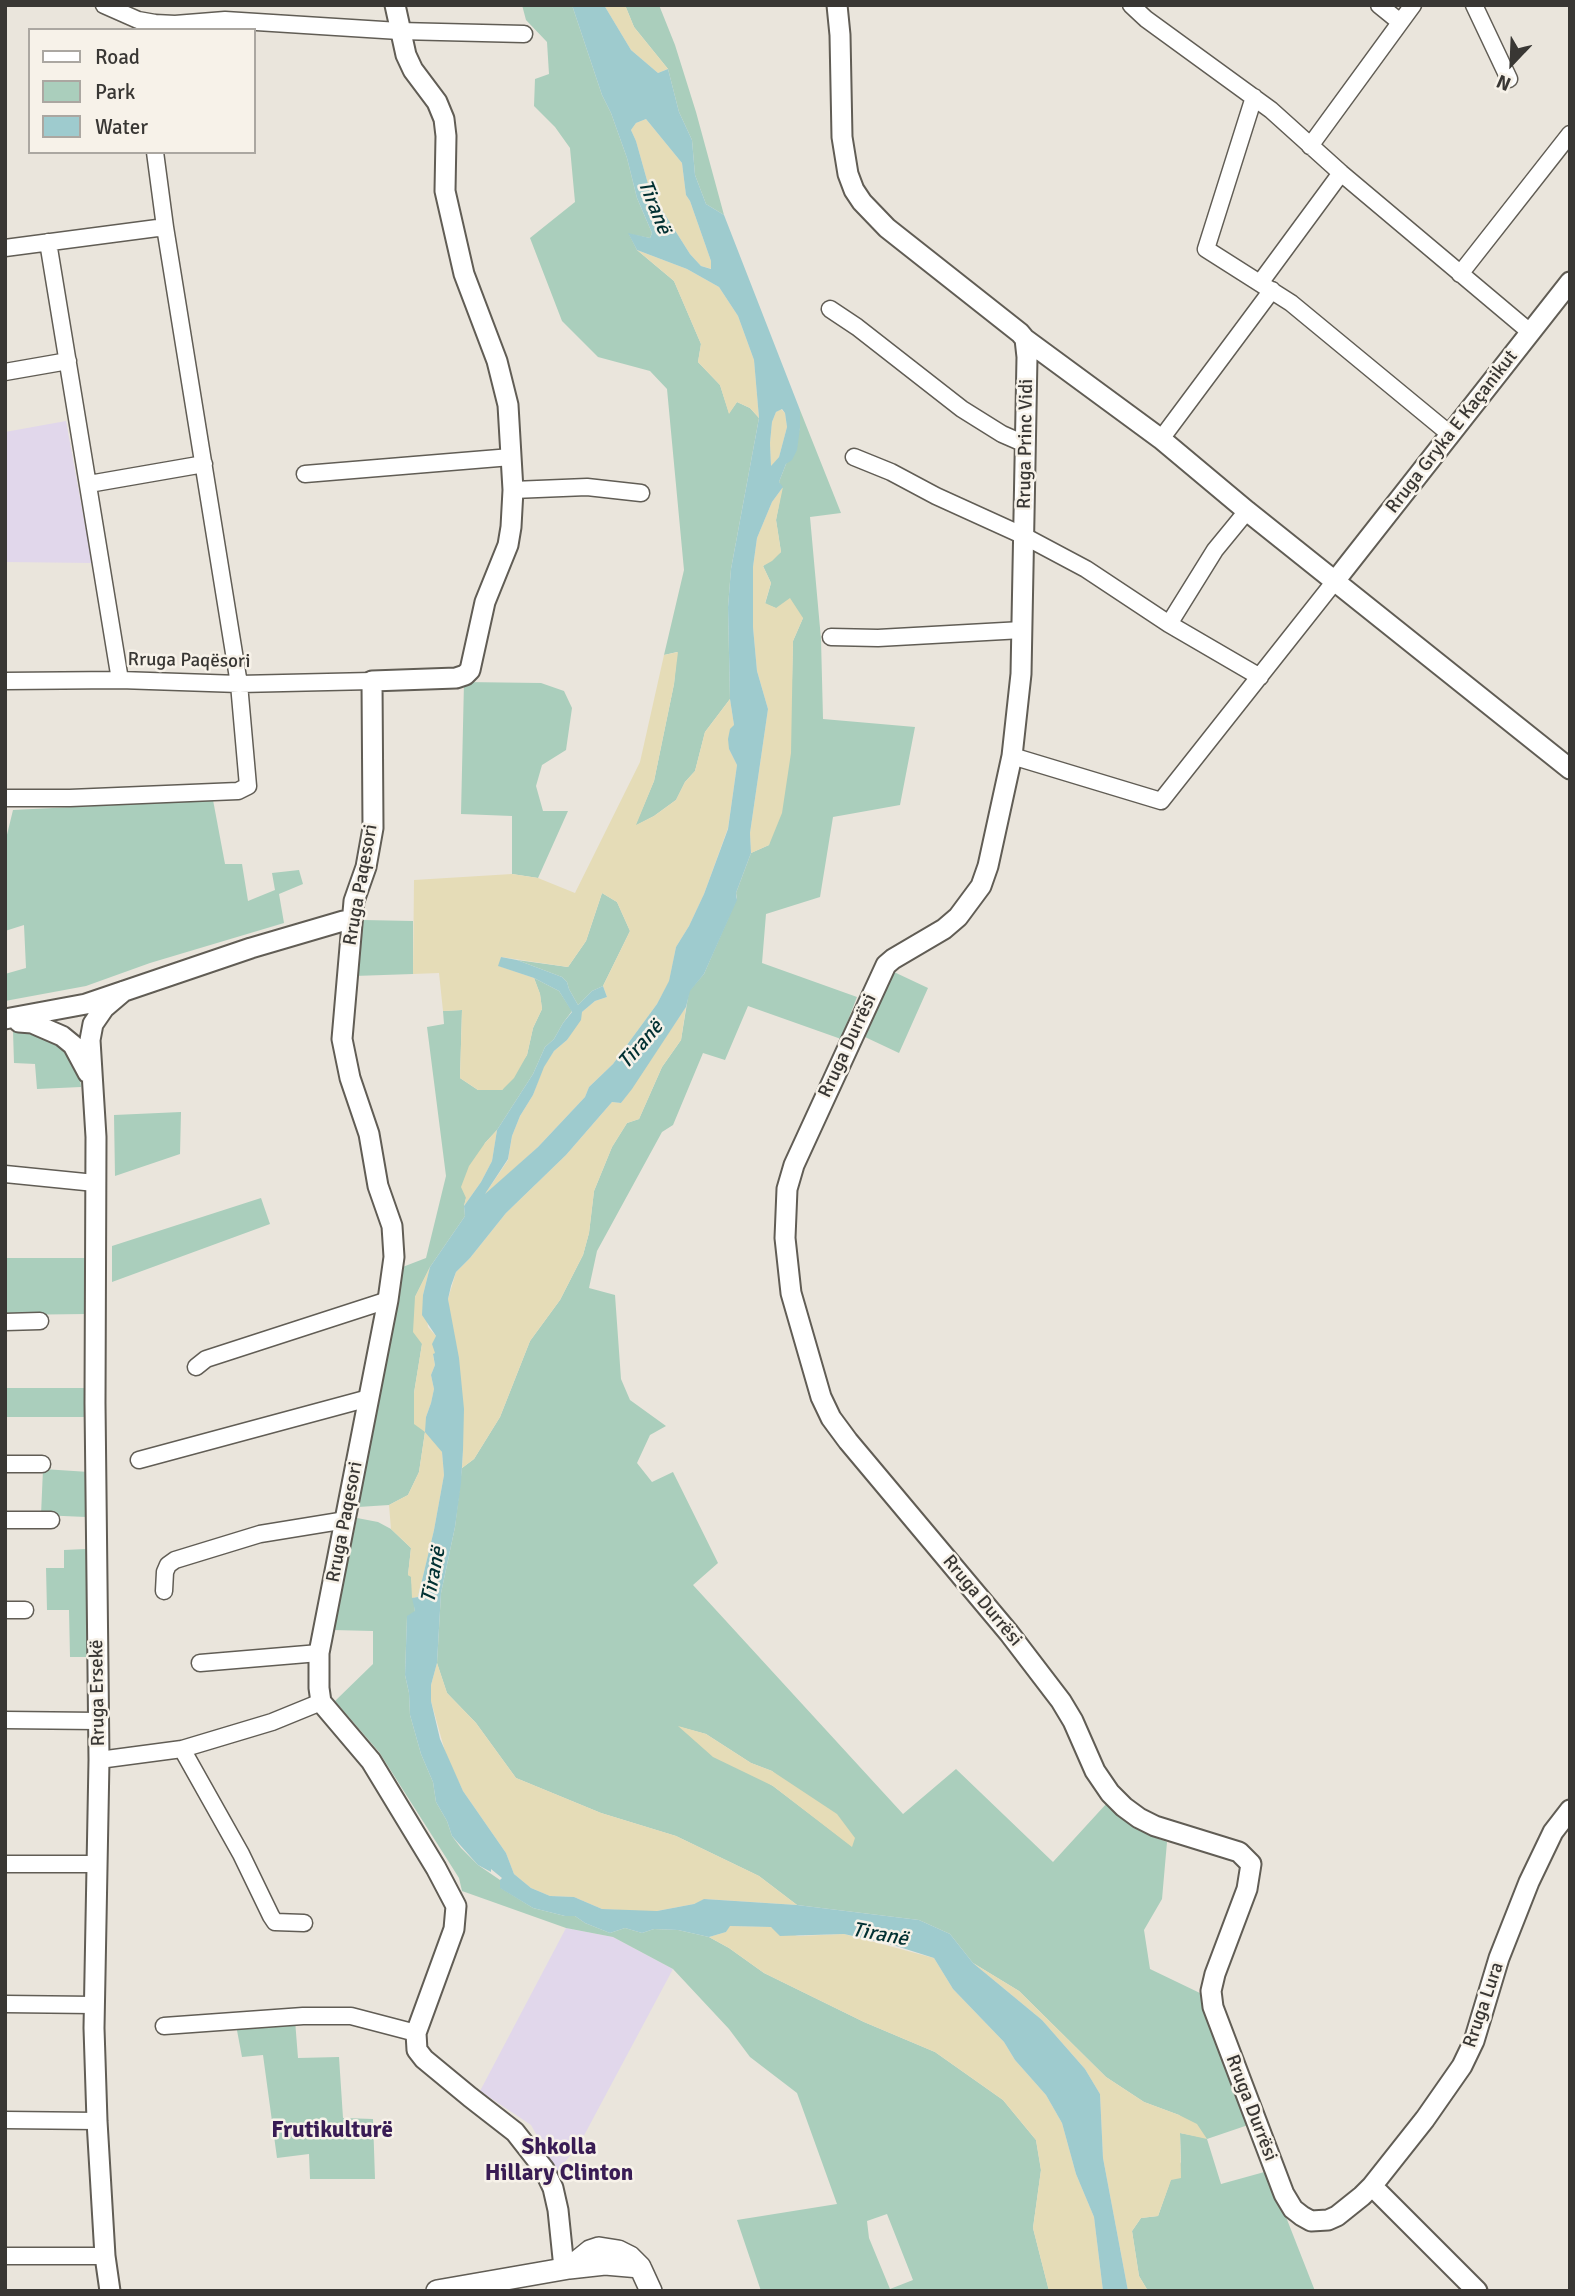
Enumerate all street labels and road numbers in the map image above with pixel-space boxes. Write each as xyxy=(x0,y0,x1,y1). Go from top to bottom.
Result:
street label: Rruga Gryka E Kaçanikut xyxy=(1381,346,1523,518)
street label: Rruga Princ Vidi xyxy=(1013,379,1039,509)
street label: Rruga Paqësori xyxy=(127,649,251,673)
street label: Rruga Paqesori xyxy=(339,823,383,947)
street label: Rruga Durrësi xyxy=(814,990,882,1102)
street label: Rruga Paqesori xyxy=(322,1460,368,1584)
street label: Rruga Durrësi xyxy=(937,1551,1027,1651)
street label: Rruga Ersekë xyxy=(86,1639,110,1747)
street label: Rruga Lura xyxy=(1459,1959,1509,2051)
street label: Rruga Durrësi xyxy=(1220,2052,1282,2164)

